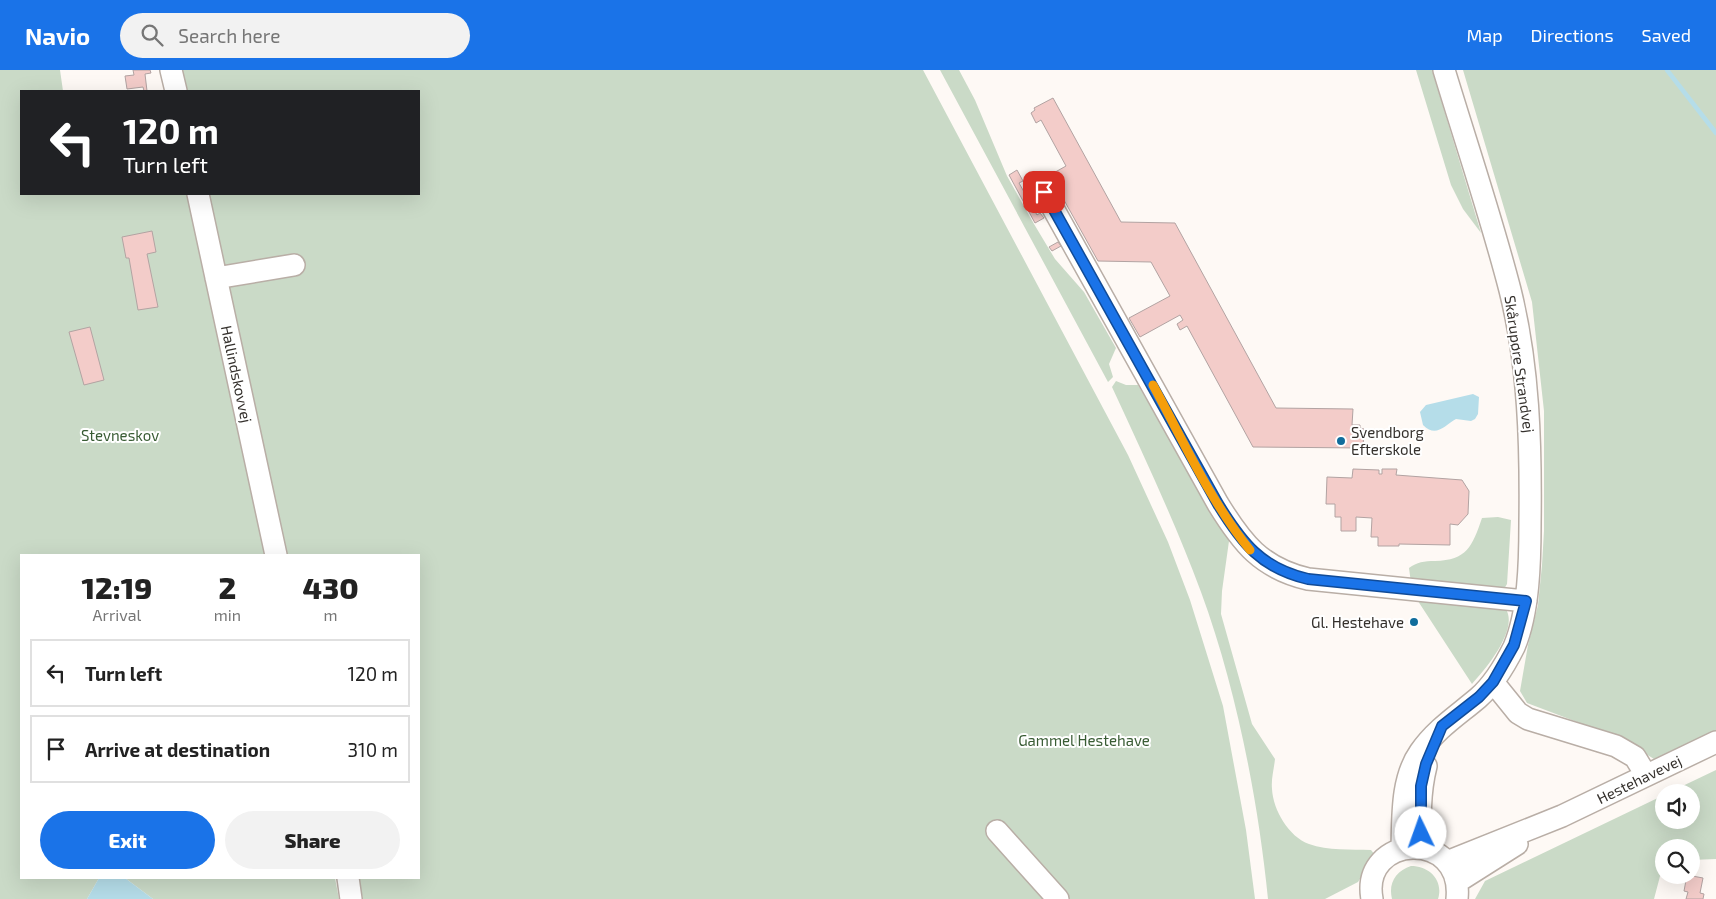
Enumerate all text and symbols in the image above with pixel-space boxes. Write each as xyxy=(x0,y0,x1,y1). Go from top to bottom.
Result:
search box xyxy=(120,13,470,58)
text: Navio xyxy=(25,21,90,50)
icon: search xyxy=(138,21,166,49)
text: Search here xyxy=(178,24,280,47)
text: Map xyxy=(1466,24,1503,46)
text: Directions xyxy=(1531,24,1614,46)
text: Saved xyxy=(1642,24,1691,46)
text: 120 m xyxy=(123,109,219,151)
icon: left xyxy=(40,110,105,175)
text: Turn left xyxy=(123,151,208,177)
pin xyxy=(1023,171,1065,213)
icon: arrive xyxy=(1030,178,1058,206)
street label: Skårupøre Strandvej xyxy=(1500,294,1539,434)
street label: Hallindskovvej xyxy=(217,324,256,425)
place label: Svendborg Efterskole xyxy=(1351,423,1425,458)
park label: Stevneskov xyxy=(81,426,159,444)
marker: Svendborg Efterskole xyxy=(1335,435,1347,447)
text: 12:19 xyxy=(81,569,152,605)
text: 2 xyxy=(219,569,236,605)
text: 430 xyxy=(302,569,359,605)
text: Arrival xyxy=(93,605,141,624)
text: min xyxy=(214,605,241,624)
text: m xyxy=(323,605,338,624)
place label: Gl. Hestehave xyxy=(1311,613,1404,631)
marker: Gl. Hestehave xyxy=(1408,616,1420,628)
icon: left xyxy=(42,659,70,687)
text: Turn left xyxy=(85,662,162,685)
text: 120 m xyxy=(347,662,398,685)
park label: Gammel Hestehave xyxy=(1018,731,1150,749)
icon: arrive xyxy=(42,735,70,763)
text: Arrive at destination xyxy=(85,738,270,761)
text: 310 m xyxy=(348,738,398,761)
street label: Hestehavevej xyxy=(1594,751,1685,808)
map controls xyxy=(1655,784,1700,884)
button: sound xyxy=(1655,784,1700,829)
position arrow xyxy=(1394,806,1446,858)
button: Exit xyxy=(40,811,215,869)
button: Share xyxy=(225,811,400,869)
button: search xyxy=(1655,839,1700,884)

